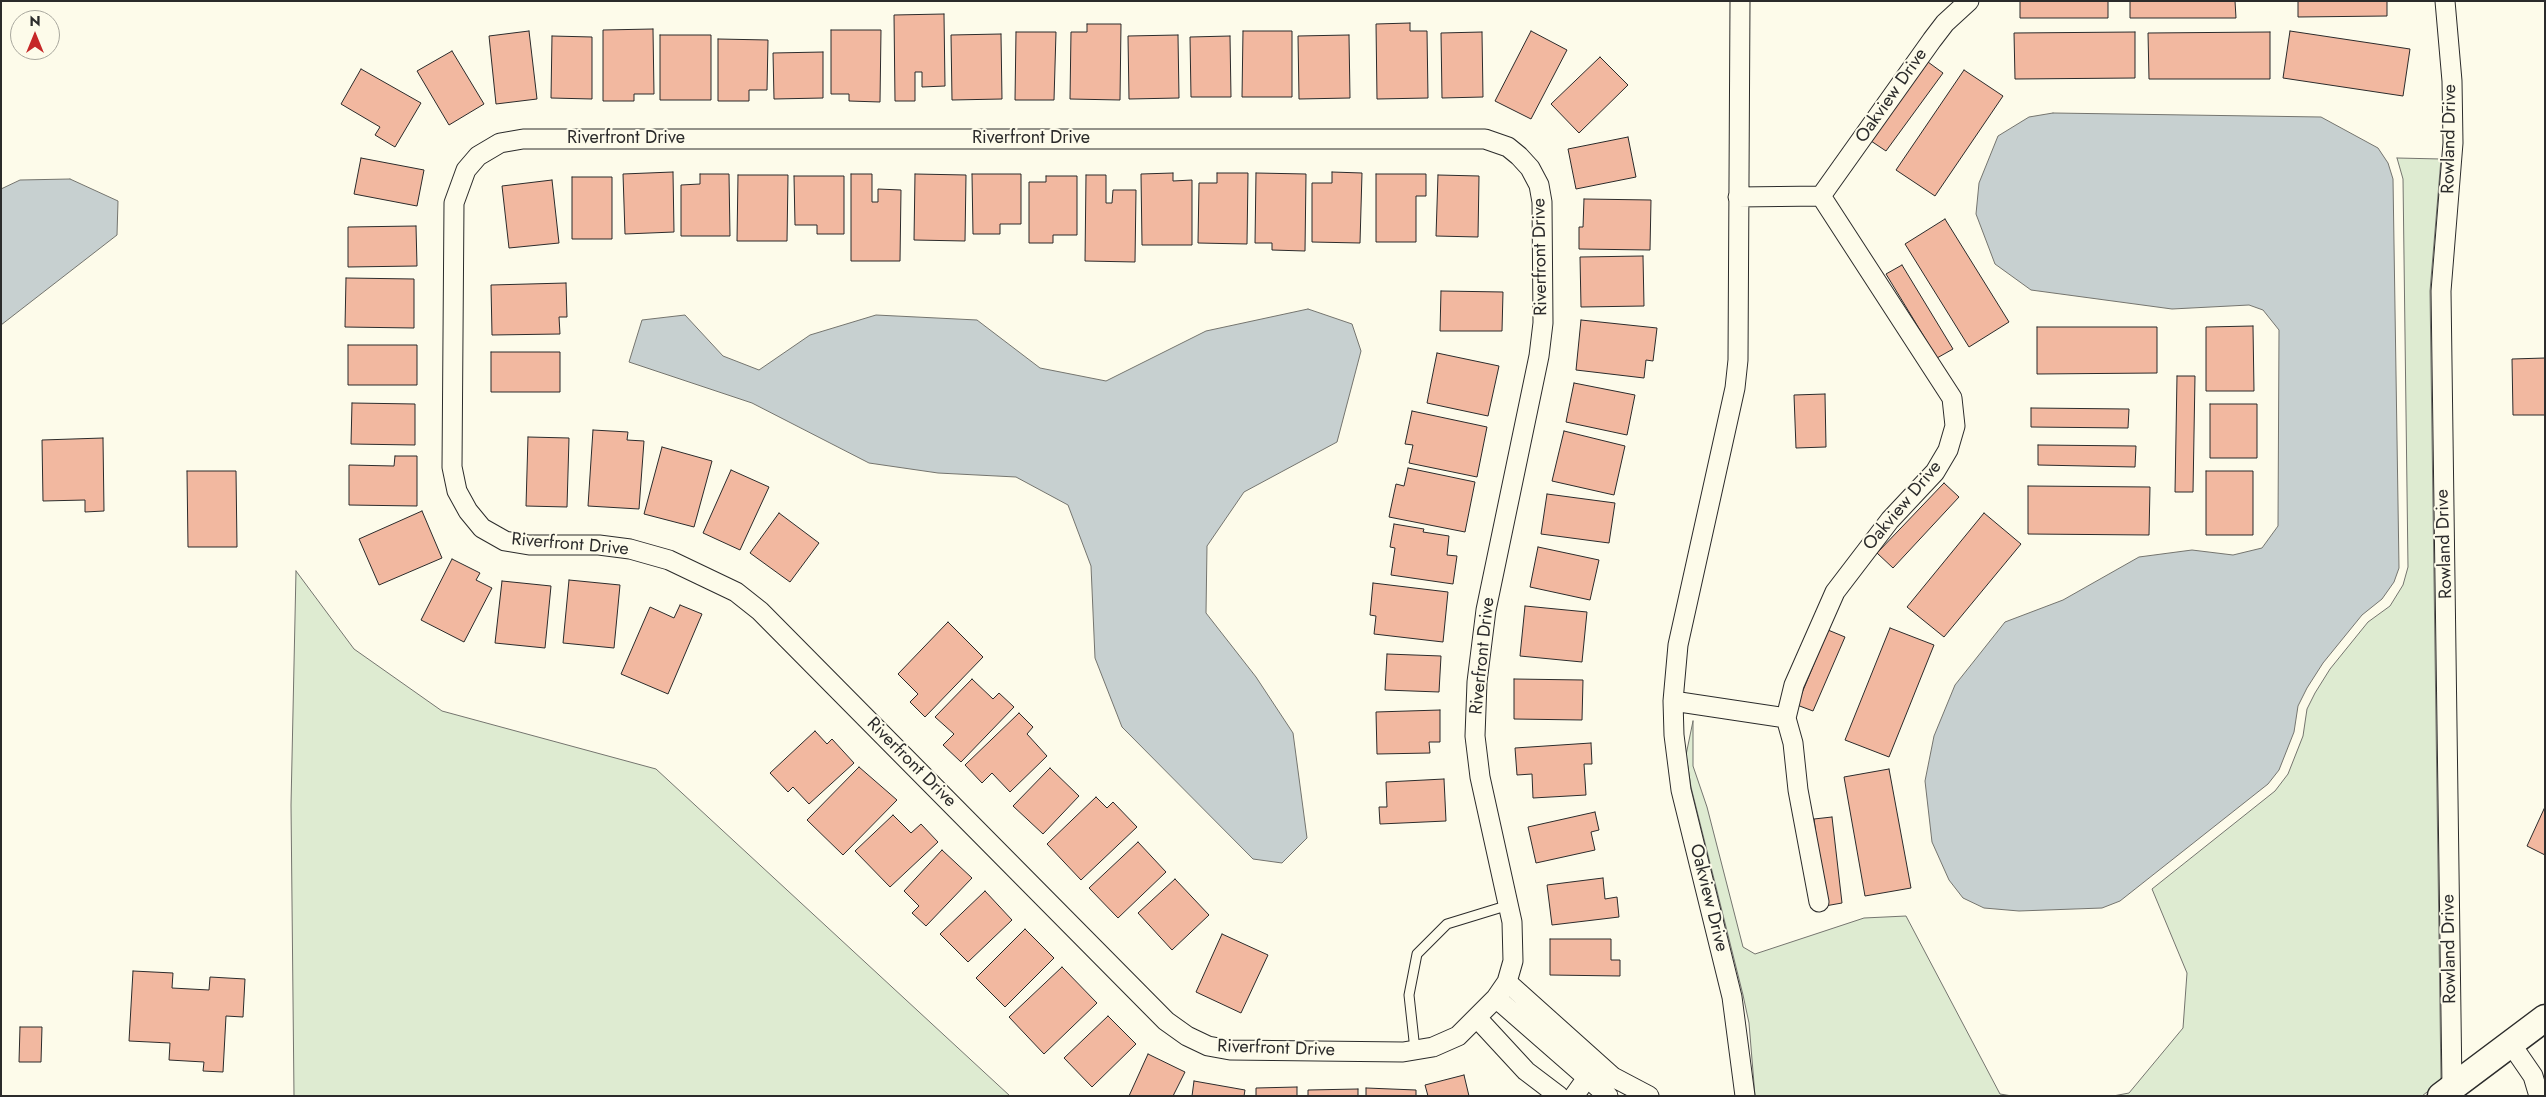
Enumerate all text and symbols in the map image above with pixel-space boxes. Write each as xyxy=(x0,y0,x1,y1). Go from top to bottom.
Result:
north arrow xyxy=(10,10,60,60)
text: N xyxy=(29,11,41,31)
street label: Oakview Drive xyxy=(1852,45,1932,147)
street label: Rowland Drive xyxy=(2438,84,2462,194)
street label: Riverfront Drive xyxy=(567,128,685,150)
street label: Riverfront Drive xyxy=(972,128,1090,150)
street label: Riverfront Drive xyxy=(1529,198,1553,316)
street label: Oakview Drive xyxy=(1859,457,1947,555)
street label: Rowland Drive xyxy=(2432,489,2458,599)
street label: Riverfront Drive xyxy=(510,529,630,561)
street label: Riverfront Drive xyxy=(1466,596,1500,716)
street label: Riverfront Drive xyxy=(862,714,960,812)
street label: Oakview Drive xyxy=(1684,842,1732,954)
street label: Rowland Drive xyxy=(2438,894,2462,1004)
street label: Riverfront Drive xyxy=(1217,1036,1335,1062)

